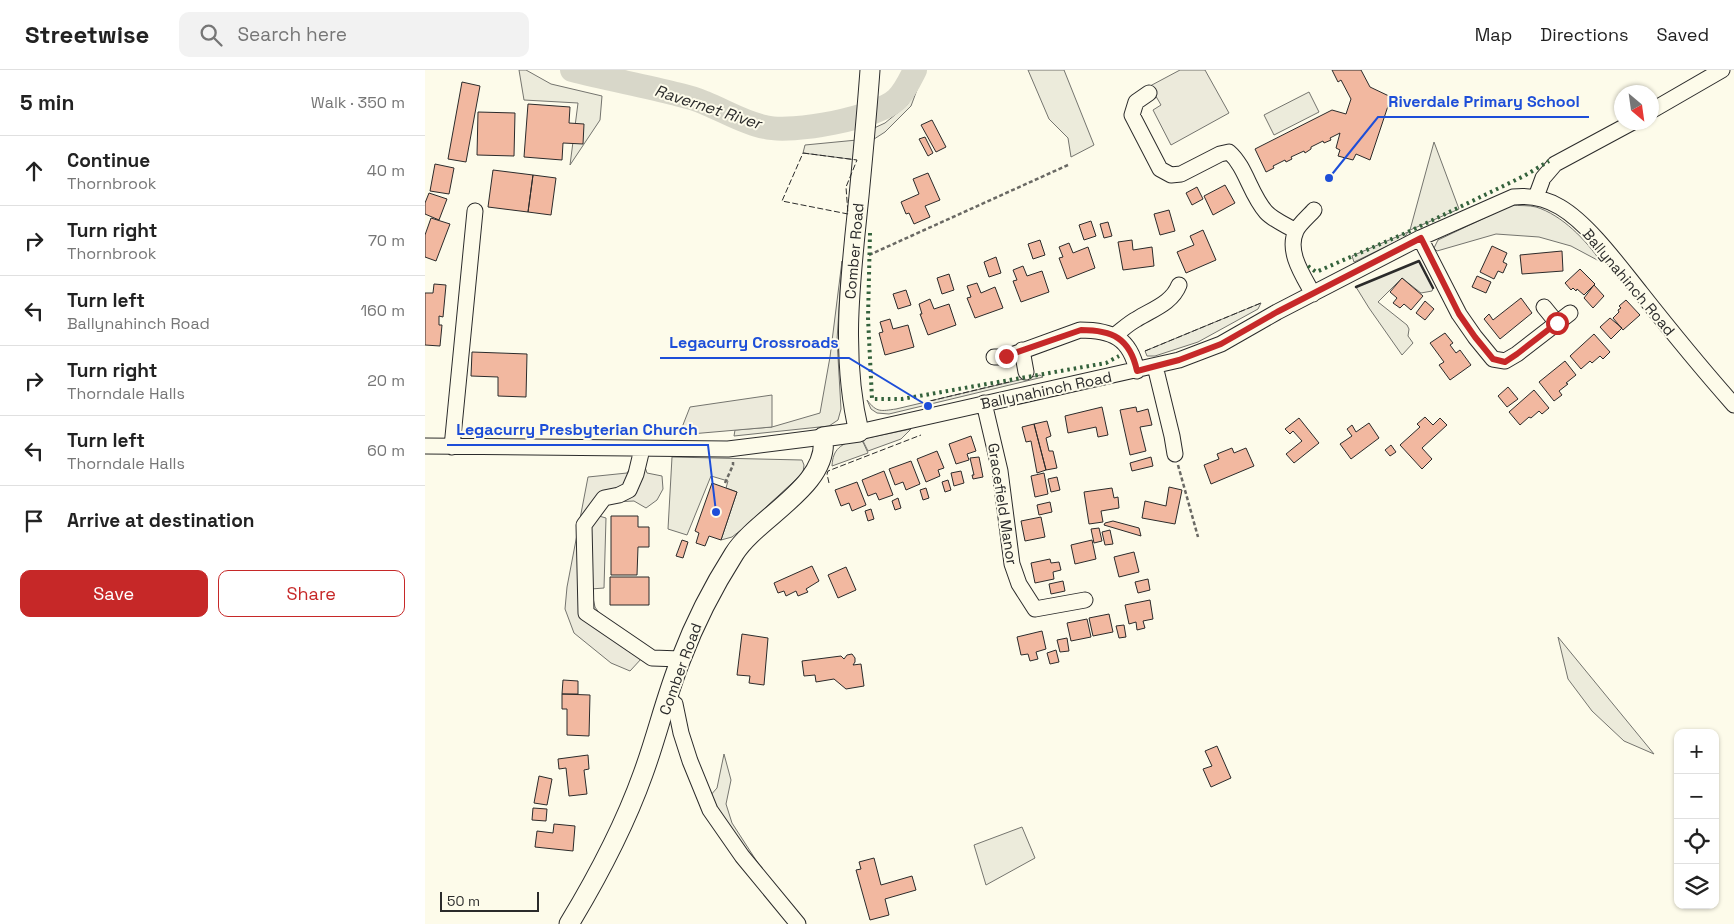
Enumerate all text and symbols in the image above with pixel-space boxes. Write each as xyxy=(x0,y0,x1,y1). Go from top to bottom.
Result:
search box xyxy=(179,12,529,57)
text: Streetwise xyxy=(25,19,149,50)
icon: search xyxy=(197,21,225,49)
text: Search here xyxy=(237,22,347,47)
text: Map xyxy=(1475,23,1512,46)
text: Directions xyxy=(1540,23,1629,46)
text: Saved xyxy=(1657,23,1709,46)
water label: Ravernet River xyxy=(652,80,766,135)
north arrow xyxy=(1614,85,1659,130)
callout: Riverdale Primary School xyxy=(1378,86,1589,117)
text: 5 min xyxy=(20,89,74,116)
text: Riverdale Primary School xyxy=(1388,91,1580,112)
text: Walk · 350 m xyxy=(311,92,405,113)
text: Continue xyxy=(67,148,150,173)
icon: ahead xyxy=(20,157,48,185)
text: 40 m xyxy=(367,160,405,181)
text: Thornbrook xyxy=(67,173,156,194)
street label: Comber Road xyxy=(840,202,868,300)
text: Turn right xyxy=(67,218,157,243)
street label: Ballynahinch Road xyxy=(1579,225,1679,339)
icon: right xyxy=(20,227,48,255)
text: 70 m xyxy=(368,230,405,251)
text: Thornbrook xyxy=(67,243,156,264)
text: Turn left xyxy=(67,288,145,313)
icon: left xyxy=(20,297,48,325)
text: 160 m xyxy=(360,300,405,321)
route start xyxy=(1546,312,1569,335)
text: Ballynahinch Road xyxy=(67,313,210,334)
callout: Legacurry Crossroads xyxy=(660,327,849,358)
text: Legacurry Crossroads xyxy=(669,332,839,353)
route end xyxy=(995,345,1018,368)
text: Turn right xyxy=(67,358,157,383)
icon: right xyxy=(20,367,48,395)
street label: Ballynahinch Road xyxy=(979,367,1113,413)
text: 20 m xyxy=(367,370,405,391)
text: Thorndale Halls xyxy=(67,383,185,404)
callout: Legacurry Presbyterian Church xyxy=(447,414,708,445)
text: Legacurry Presbyterian Church xyxy=(456,419,698,440)
text: Turn left xyxy=(67,428,145,453)
icon: left xyxy=(20,437,48,465)
text: 60 m xyxy=(367,440,405,461)
street label: Gracefield Manor xyxy=(984,442,1022,567)
text: Thorndale Halls xyxy=(67,453,185,474)
icon: arrive xyxy=(20,507,48,535)
text: Arrive at destination xyxy=(67,508,255,533)
button: Save xyxy=(20,570,208,617)
button: Share xyxy=(218,570,405,617)
street label: Comber Road xyxy=(655,620,705,718)
map controls xyxy=(1674,729,1719,909)
button: + xyxy=(1674,729,1719,774)
button: − xyxy=(1674,774,1719,819)
button: locate xyxy=(1674,819,1719,864)
button: layers xyxy=(1674,864,1719,909)
scale bar xyxy=(440,889,539,912)
text: 50 m xyxy=(447,892,480,910)

